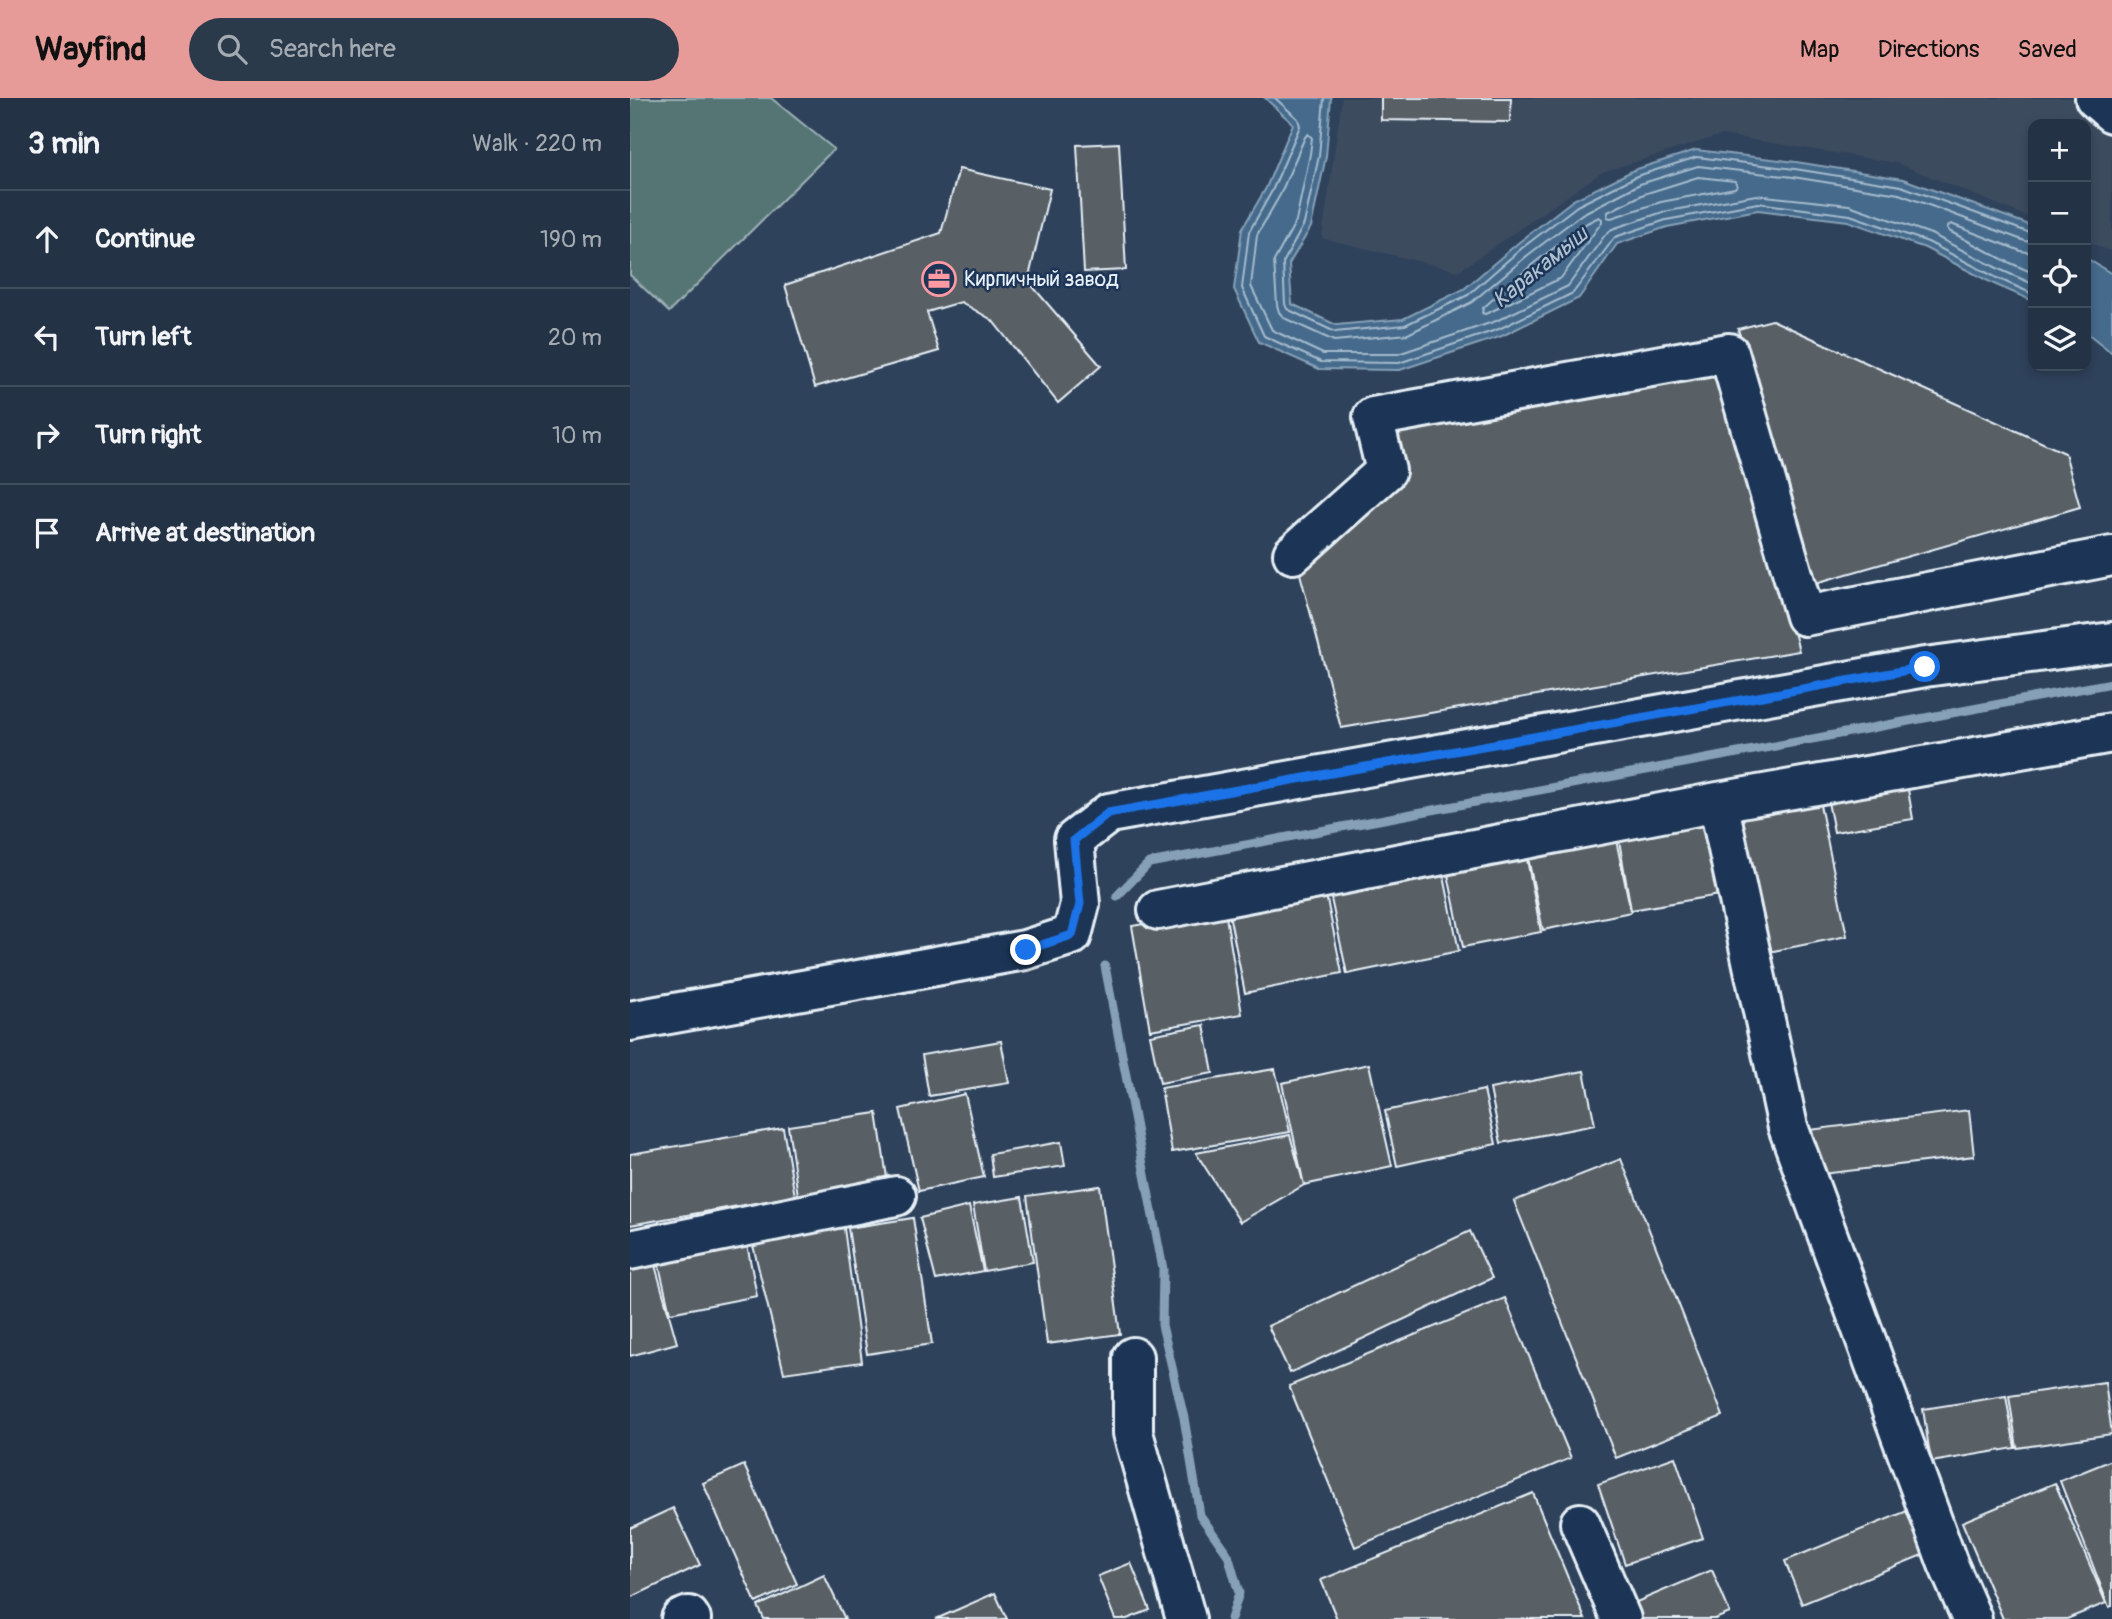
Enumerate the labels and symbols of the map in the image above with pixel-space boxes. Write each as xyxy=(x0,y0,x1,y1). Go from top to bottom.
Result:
water label: Каракамыш xyxy=(1486,219,1595,314)
office icon: Кирпичный завод xyxy=(920,260,958,298)
place label: Кирпичный завод xyxy=(964,266,1119,293)
route start xyxy=(1909,651,1940,682)
route end xyxy=(1010,934,1041,965)

